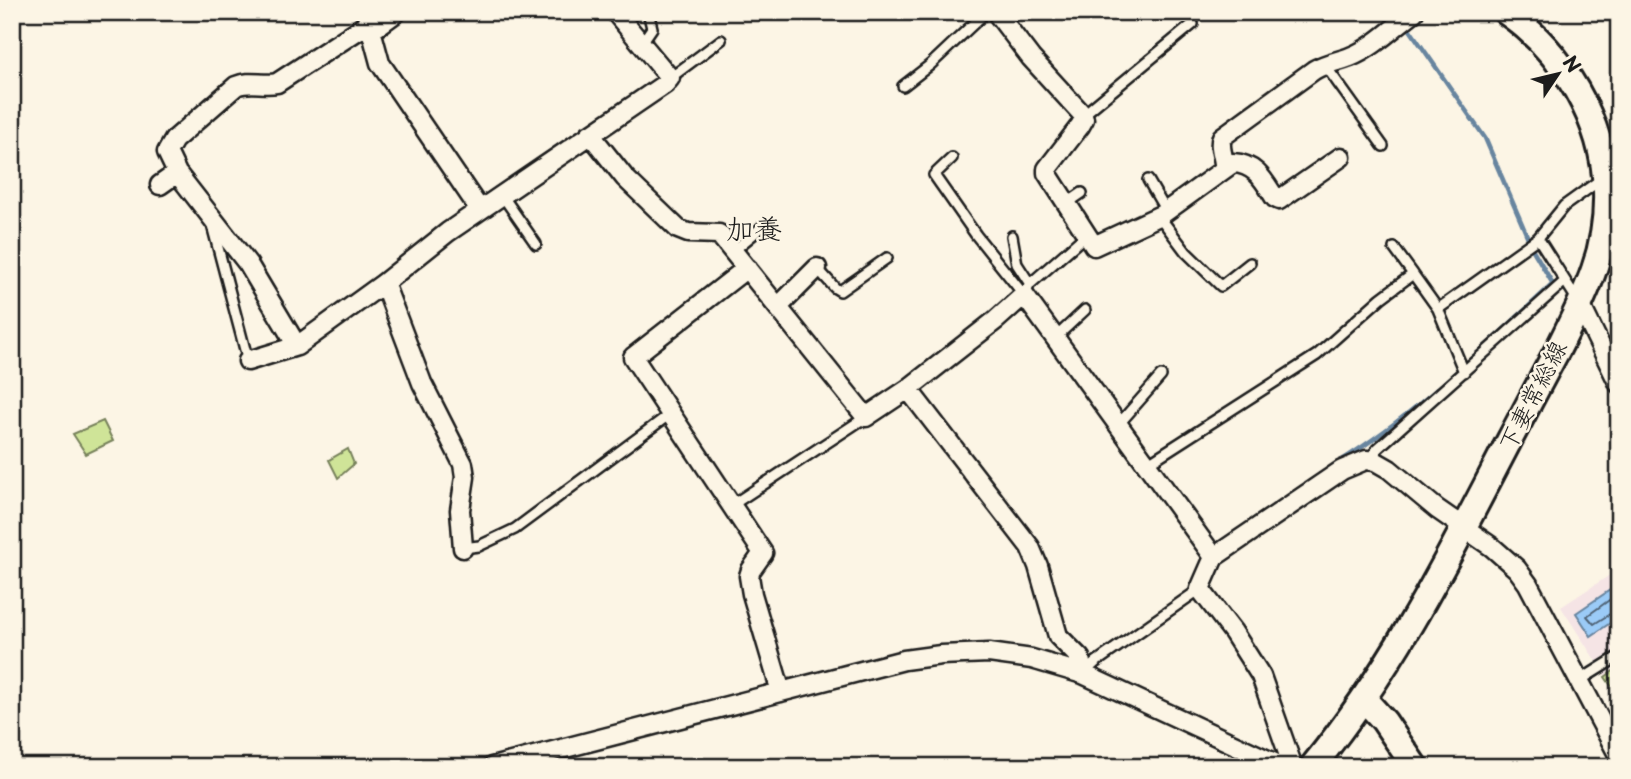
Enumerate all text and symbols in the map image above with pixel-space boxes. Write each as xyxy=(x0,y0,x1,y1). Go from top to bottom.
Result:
north arrow xyxy=(1522,38,1592,108)
text: N xyxy=(1557,49,1589,78)
district label: 加養 xyxy=(726,206,782,249)
street label: 下妻常総線 xyxy=(1488,333,1574,457)

